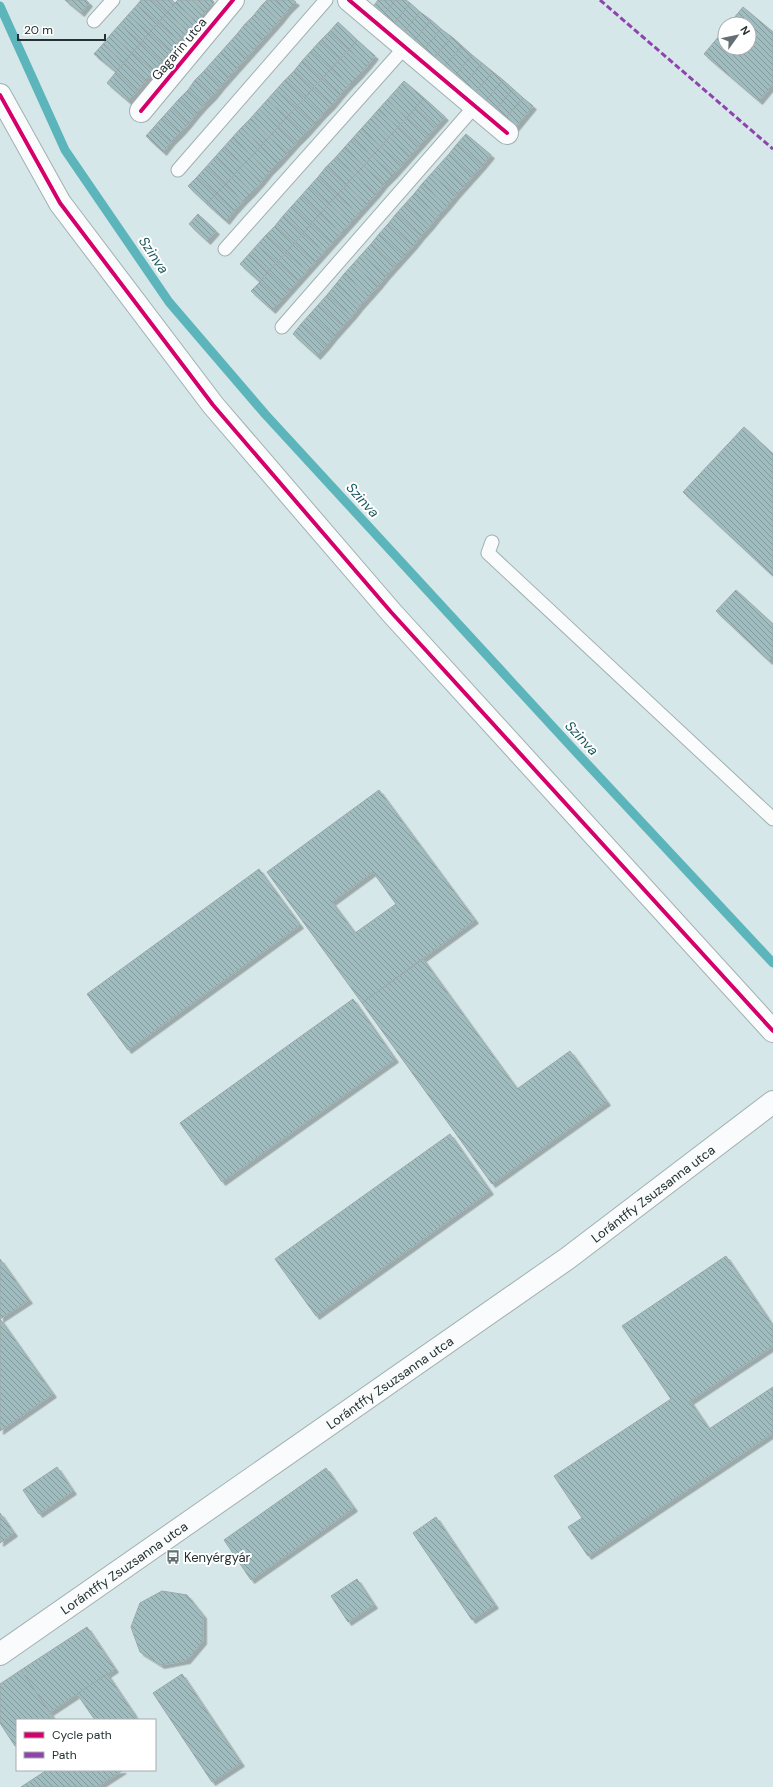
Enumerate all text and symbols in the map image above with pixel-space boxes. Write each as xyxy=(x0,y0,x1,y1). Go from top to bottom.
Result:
street label: Gagarin utca xyxy=(148,14,210,84)
scale bar xyxy=(18,16,105,42)
north arrow xyxy=(717,16,757,56)
text: 20 m xyxy=(24,22,53,38)
text: N xyxy=(737,23,753,38)
water label: Szinva xyxy=(135,233,173,277)
water label: Szinva xyxy=(343,479,384,521)
water label: Szinva xyxy=(561,717,603,759)
street label: Lorántffy Zsuzsanna utca xyxy=(587,1141,718,1246)
street label: Lorántffy Zsuzsanna utca xyxy=(323,1332,457,1433)
street label: Lorántffy Zsuzsanna utca xyxy=(57,1517,191,1618)
bus stop icon: Kenyérgyár xyxy=(165,1549,181,1565)
place label: Kenyérgyár xyxy=(184,1549,251,1566)
legend xyxy=(16,1719,156,1771)
text: Cycle path xyxy=(52,1727,112,1743)
text: Path xyxy=(52,1747,77,1763)

